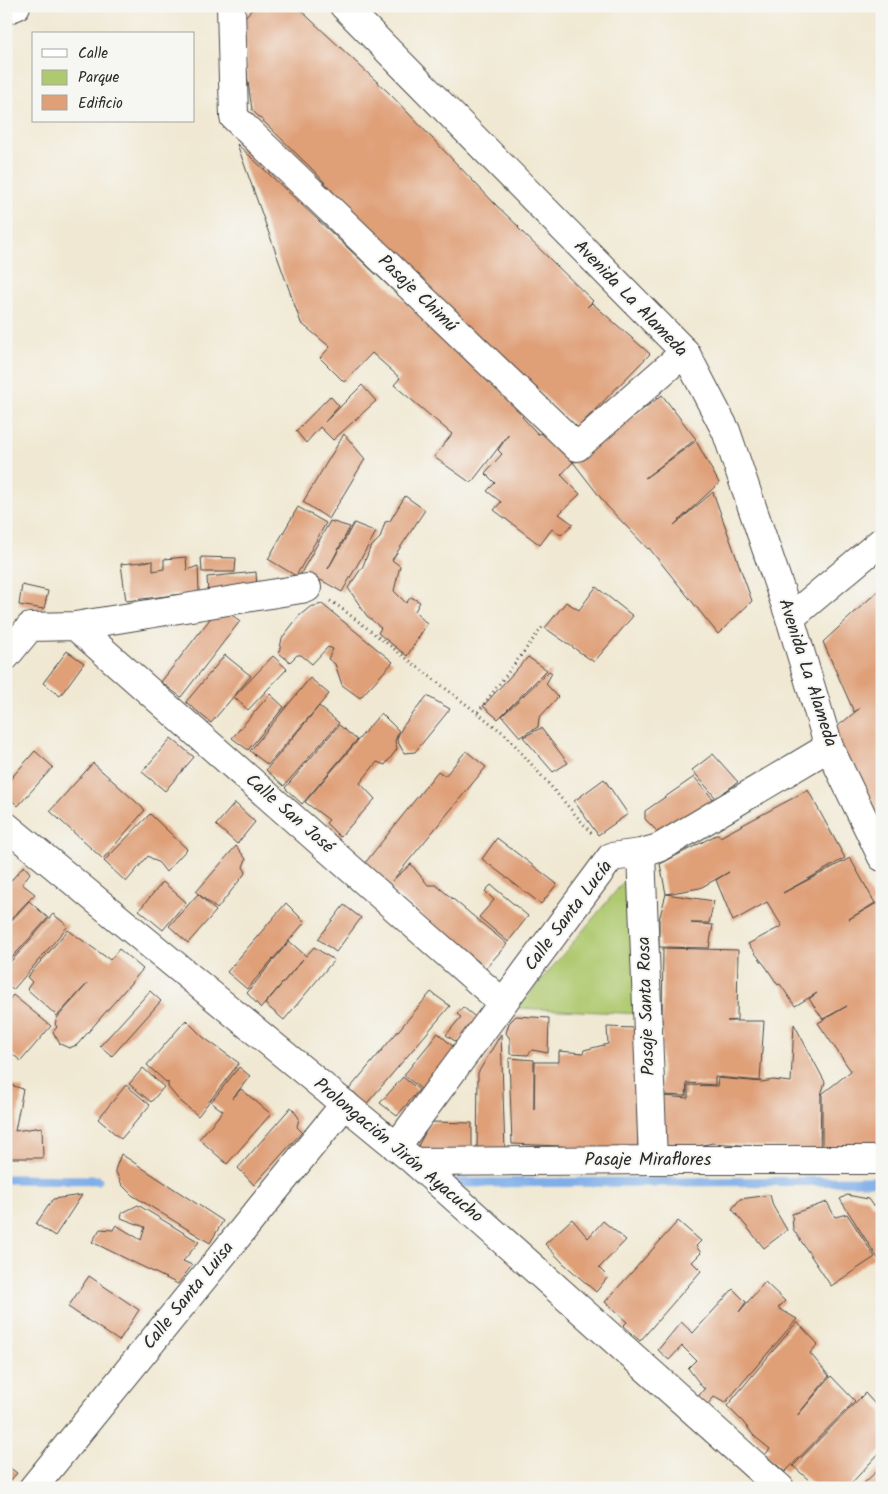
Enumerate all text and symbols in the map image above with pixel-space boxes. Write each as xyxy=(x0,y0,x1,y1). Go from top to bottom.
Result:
legend xyxy=(32,32,195,122)
text: Calle xyxy=(78,42,108,66)
text: Parque xyxy=(78,66,119,90)
text: Edificio xyxy=(78,92,123,116)
street label: Avenida La Alameda xyxy=(566,233,694,365)
street label: Pasaje Chimú xyxy=(370,248,464,340)
street label: Avenida La Alameda xyxy=(769,595,845,751)
street label: Calle San José xyxy=(238,767,341,862)
street label: Calle Santa Lucía xyxy=(517,854,621,978)
street label: Pasaje Santa Rosa xyxy=(630,936,664,1076)
street label: Prolongación Jirón Ayacucho xyxy=(307,1071,489,1231)
street label: Pasaje Miraflores xyxy=(585,1146,712,1175)
street label: Calle Santa Luisa xyxy=(136,1235,242,1357)

